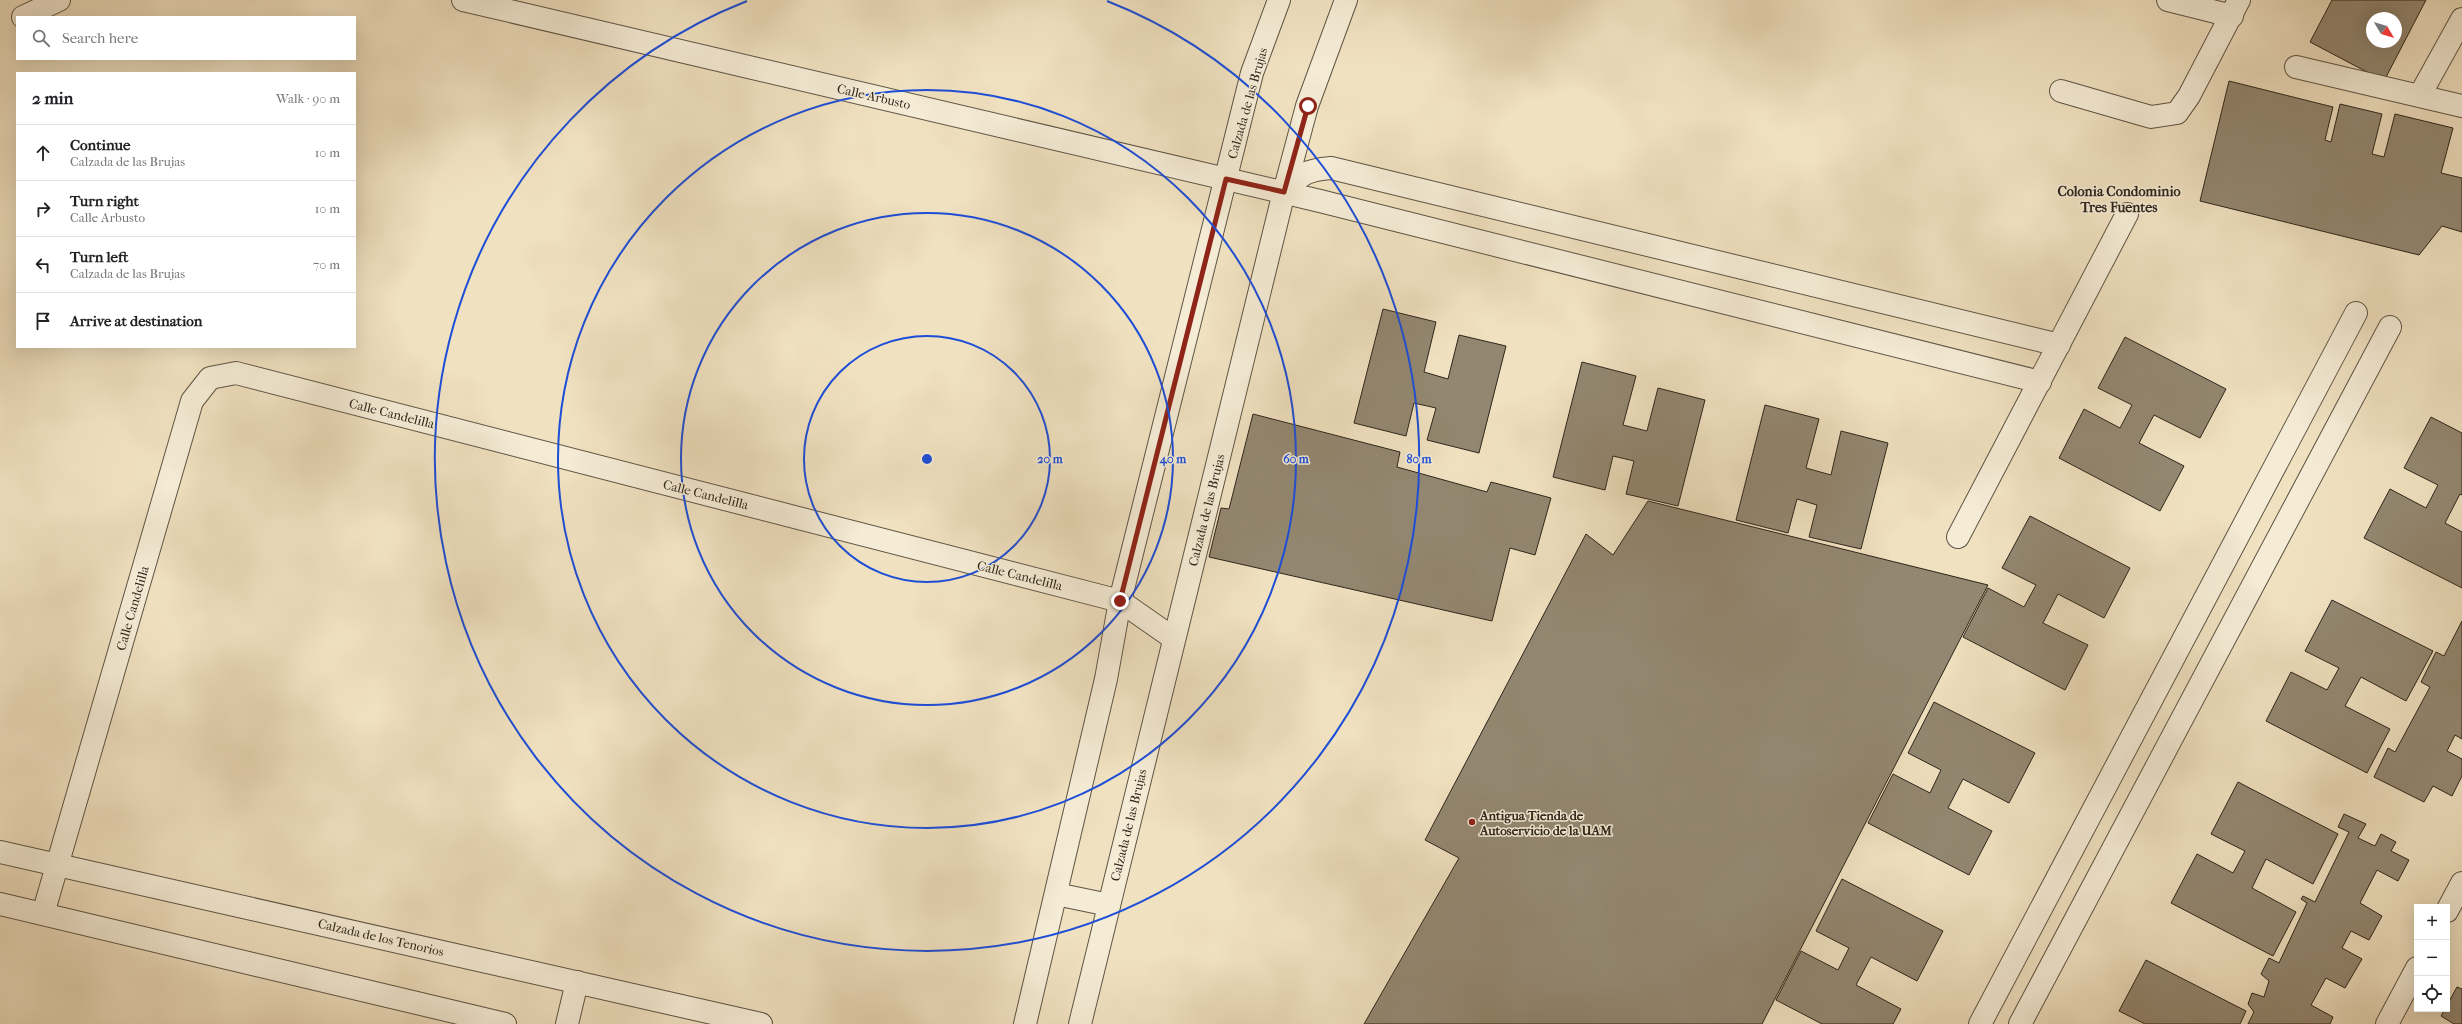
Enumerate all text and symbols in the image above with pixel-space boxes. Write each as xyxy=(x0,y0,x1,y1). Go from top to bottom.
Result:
north arrow xyxy=(2366,12,2402,48)
search box xyxy=(16,16,356,60)
icon: search xyxy=(30,27,52,49)
text: Search here xyxy=(62,29,138,47)
street label: Calzada de las Brujas xyxy=(1224,46,1271,160)
street label: Calle Arbusto xyxy=(836,81,913,112)
text: 2 min xyxy=(32,88,73,108)
text: Walk · 90 m xyxy=(276,91,340,106)
route start xyxy=(1299,97,1317,115)
text: Continue xyxy=(70,136,130,154)
icon: ahead xyxy=(32,142,54,164)
text: 10 m xyxy=(315,145,340,160)
text: Calzada de las Brujas xyxy=(70,154,185,169)
district label: Colonia Condominio Tres Fuentes xyxy=(2057,183,2181,216)
text: Turn right xyxy=(70,192,139,210)
icon: right xyxy=(32,198,54,220)
text: 10 m xyxy=(315,201,340,216)
text: Calle Arbusto xyxy=(70,210,145,225)
text: Turn left xyxy=(70,248,128,266)
icon: left xyxy=(32,254,54,276)
text: 70 m xyxy=(313,257,340,272)
text: Calzada de las Brujas xyxy=(70,266,185,281)
icon: arrive xyxy=(32,310,54,332)
text: Arrive at destination xyxy=(70,312,202,330)
street label: Calle Candelilla xyxy=(348,396,437,432)
centre of rings xyxy=(920,452,934,466)
text: 20 m xyxy=(1037,452,1064,466)
text: 40 m xyxy=(1159,452,1187,467)
street label: Calzada de las Brujas xyxy=(1185,452,1228,568)
text: 60 m xyxy=(1283,452,1310,466)
text: 80 m xyxy=(1406,452,1433,466)
street label: Calle Candelilla xyxy=(662,477,751,513)
street label: Calle Candelilla xyxy=(976,558,1065,594)
street label: Calle Candelilla xyxy=(113,563,152,652)
route end xyxy=(1111,592,1129,610)
street label: Calzada de las Brujas xyxy=(1107,767,1150,883)
place label: Antigua Tienda de Autoservicio de la UAM xyxy=(1479,808,1612,838)
marker: Antigua Tienda de Autoservicio de la UAM xyxy=(1467,817,1477,827)
map controls xyxy=(2414,904,2450,1012)
button: + xyxy=(2414,904,2450,940)
street label: Calzada de los Tenorios xyxy=(316,916,445,959)
button: − xyxy=(2414,940,2450,976)
button: locate xyxy=(2414,976,2450,1012)

